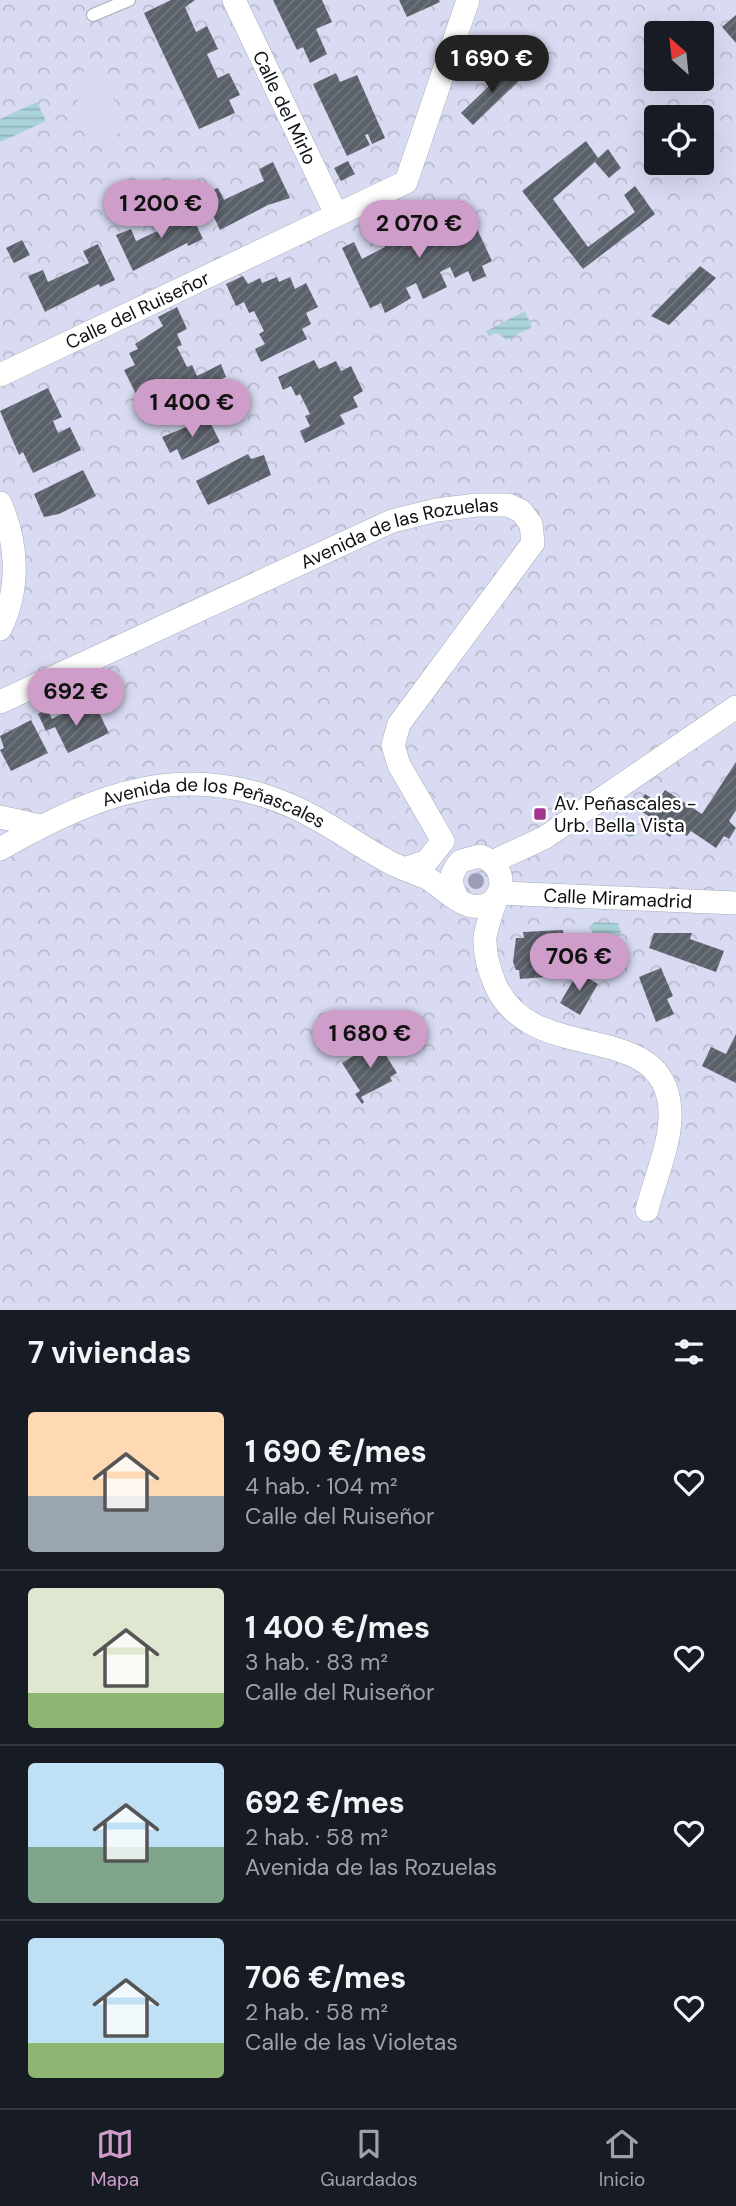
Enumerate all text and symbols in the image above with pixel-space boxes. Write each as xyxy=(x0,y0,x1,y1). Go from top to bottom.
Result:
north arrow xyxy=(644,21,714,91)
map controls xyxy=(644,21,714,175)
pin: 1 690 € xyxy=(427,36,557,95)
text: 1 690 € xyxy=(451,43,533,73)
street label: Calle del Mirlo xyxy=(247,46,323,169)
button: locate xyxy=(644,105,714,175)
pin: 1 200 € xyxy=(96,180,226,240)
text: 1 200 € xyxy=(120,188,202,218)
pin: 2 070 € xyxy=(354,201,484,260)
text: 2 070 € xyxy=(376,208,462,238)
street label: Calle del Ruiseñor xyxy=(61,265,213,355)
pin: 1 400 € xyxy=(127,380,257,439)
text: 1 400 € xyxy=(150,387,234,417)
street label: Avenida de las Rozuelas xyxy=(296,492,499,574)
pin: 692 € xyxy=(27,668,125,728)
text: 692 € xyxy=(43,676,109,706)
street label: Avenida de los Peñascales xyxy=(99,771,330,834)
place label: Av. Peñascales - Urb. Bella Vista xyxy=(554,791,697,838)
marker: Av. Peñascales - Urb. Bella Vista xyxy=(532,806,548,822)
street label: Calle Miramadrid xyxy=(543,882,693,914)
pin: 706 € xyxy=(530,934,628,993)
text: 706 € xyxy=(546,941,612,971)
pin: 1 680 € xyxy=(305,1010,435,1070)
text: 1 680 € xyxy=(329,1018,411,1048)
text: 7 viviendas xyxy=(28,1333,191,1372)
icon: filters xyxy=(670,1333,708,1371)
text: 1 690 €/mes xyxy=(245,1432,427,1471)
icon: home xyxy=(84,1440,168,1524)
icon: heart xyxy=(670,1463,708,1501)
text: 4 hab. · 104 m² xyxy=(245,1471,398,1501)
text: Calle del Ruiseñor xyxy=(245,1501,435,1531)
text: 1 400 €/mes xyxy=(245,1608,430,1647)
icon: home xyxy=(84,1616,168,1700)
icon: heart xyxy=(670,1639,708,1677)
text: 3 hab. · 83 m² xyxy=(245,1647,388,1677)
text: Calle del Ruiseñor xyxy=(245,1677,435,1707)
text: 692 €/mes xyxy=(245,1783,405,1822)
icon: home xyxy=(84,1791,168,1875)
icon: heart xyxy=(670,1814,708,1852)
text: 2 hab. · 58 m² xyxy=(245,1822,388,1852)
text: Avenida de las Rozuelas xyxy=(245,1852,497,1882)
text: 706 €/mes xyxy=(245,1958,406,1997)
icon: home xyxy=(84,1966,168,2050)
icon: heart xyxy=(670,1989,708,2027)
text: 2 hab. · 58 m² xyxy=(245,1997,388,2027)
text: Calle de las Violetas xyxy=(245,2027,458,2057)
tab: Mapa xyxy=(91,2125,139,2192)
tab: Guardados xyxy=(320,2125,418,2192)
tab: Inicio xyxy=(599,2125,645,2192)

